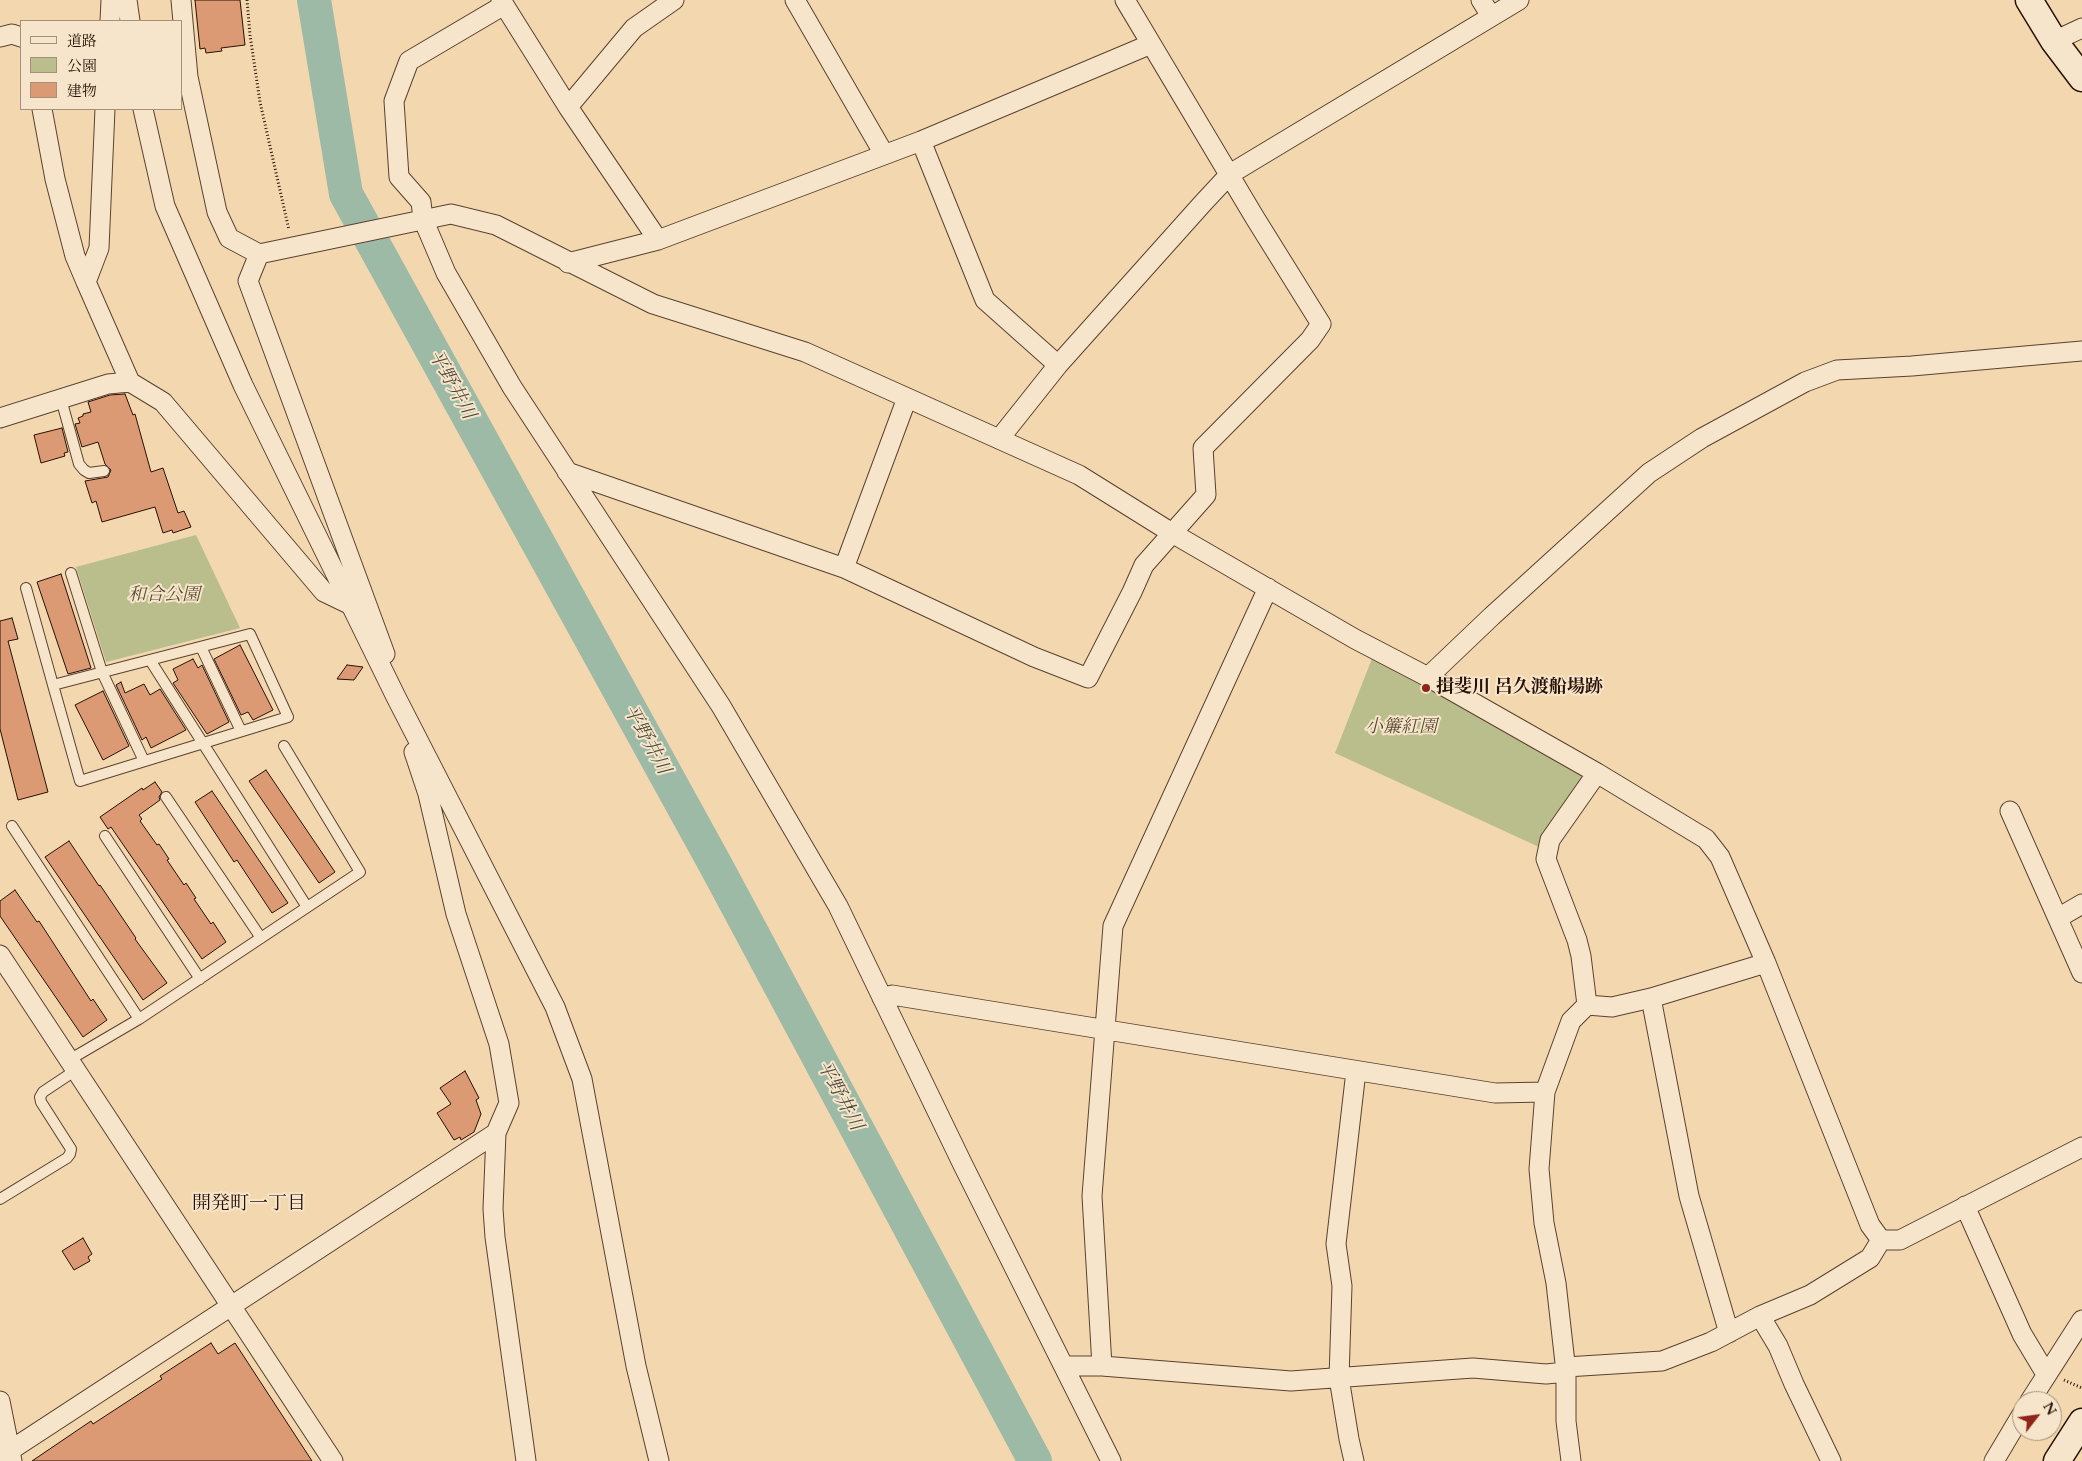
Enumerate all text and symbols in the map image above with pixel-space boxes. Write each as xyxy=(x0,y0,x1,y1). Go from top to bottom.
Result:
legend xyxy=(20,20,182,110)
text: 道路 xyxy=(67,31,97,51)
text: 公園 xyxy=(67,56,97,76)
text: 建物 xyxy=(67,81,97,101)
water label: 平野井川 xyxy=(423,346,479,424)
park label: 和合公園 xyxy=(128,585,200,607)
place label: 揖斐川 呂久渡船場跡 xyxy=(1436,677,1603,699)
marker: 揖斐川 呂久渡船場跡 xyxy=(1420,682,1432,694)
water label: 平野井川 xyxy=(618,701,674,779)
park label: 小簾紅園 xyxy=(1365,717,1437,739)
water label: 平野井川 xyxy=(811,1057,867,1135)
district label: 開発町一丁目 xyxy=(192,1194,306,1216)
north arrow xyxy=(2012,1391,2062,1441)
text: N xyxy=(2038,1399,2061,1419)

